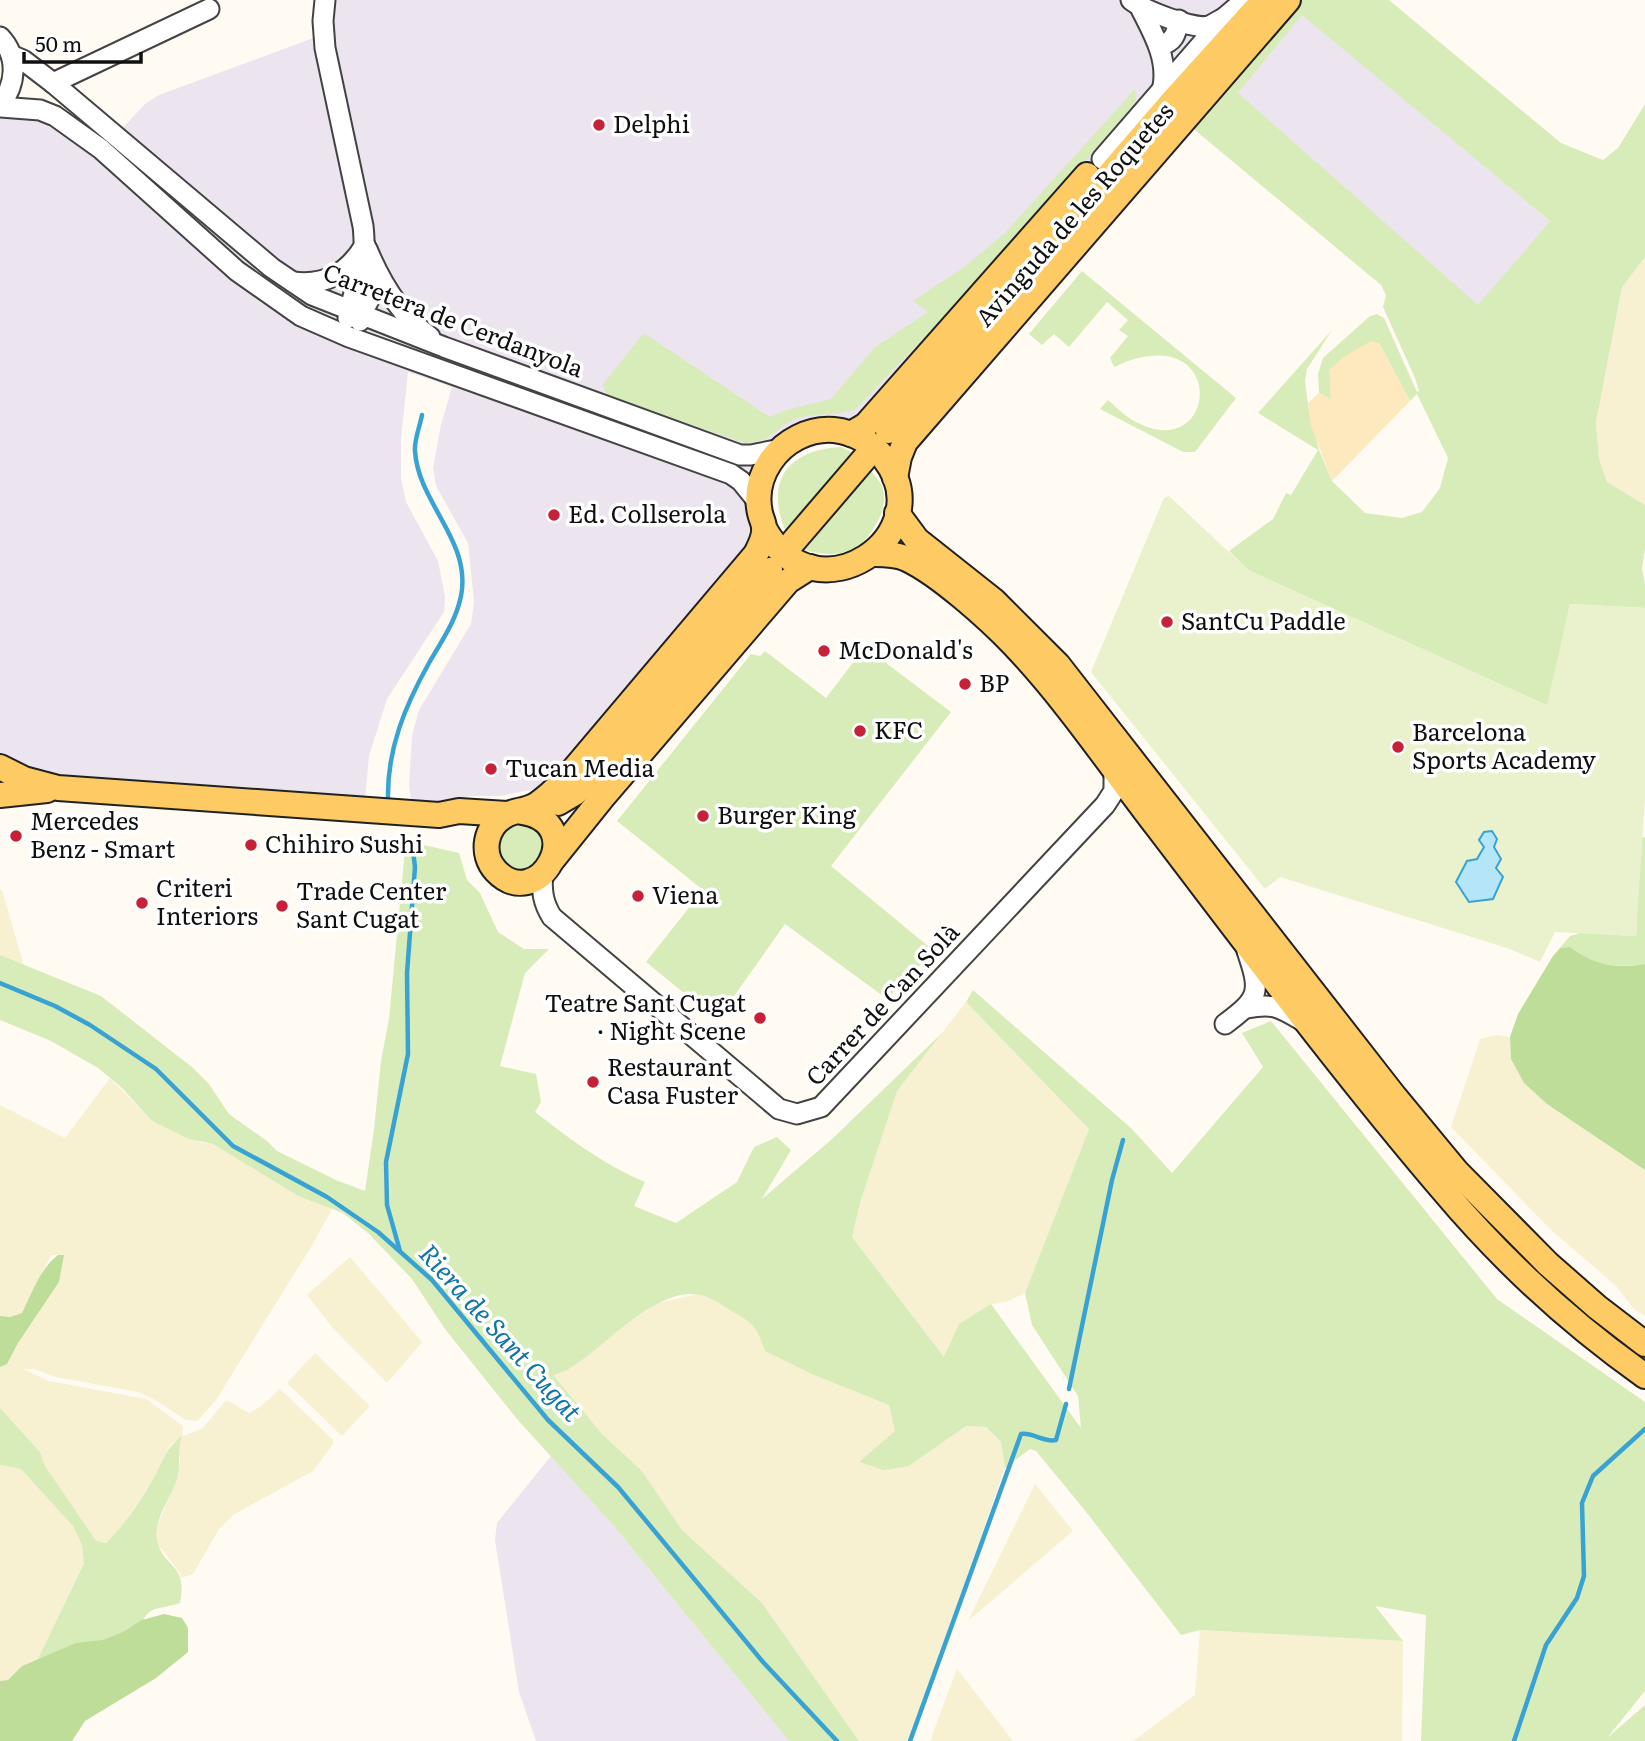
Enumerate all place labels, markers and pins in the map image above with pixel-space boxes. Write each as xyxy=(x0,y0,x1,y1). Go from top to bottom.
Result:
place label: Delphi xyxy=(613,105,690,140)
marker: Delphi xyxy=(591,117,607,133)
place label: Ed. Collserola xyxy=(568,495,726,530)
marker: Ed. Collserola xyxy=(546,507,562,523)
place label: SantCu Paddle xyxy=(1181,602,1346,637)
marker: SantCu Paddle xyxy=(1159,614,1175,630)
place label: McDonald's xyxy=(838,631,973,666)
marker: McDonald's xyxy=(816,643,832,659)
place label: BP xyxy=(979,664,1009,699)
marker: BP xyxy=(957,676,973,692)
place label: KFC xyxy=(874,711,923,746)
place label: Barcelona Sports Academy xyxy=(1412,713,1596,776)
marker: KFC xyxy=(852,723,868,739)
marker: Barcelona Sports Academy xyxy=(1390,739,1406,755)
place label: Tucan Media xyxy=(505,749,655,784)
marker: Tucan Media xyxy=(483,761,499,777)
place label: Burger King xyxy=(717,796,857,831)
place label: Mercedes Benz - Smart xyxy=(30,802,175,865)
marker: Burger King xyxy=(695,808,711,824)
place label: Chihiro Sushi xyxy=(265,825,423,860)
marker: Mercedes Benz - Smart xyxy=(8,828,24,844)
marker: Chihiro Sushi xyxy=(243,837,259,853)
place label: Criteri Interiors xyxy=(156,869,258,932)
place label: Trade Center Sant Cugat xyxy=(296,872,447,935)
place label: Viena xyxy=(652,876,718,911)
marker: Viena xyxy=(630,888,646,904)
marker: Criteri Interiors xyxy=(134,895,150,911)
marker: Trade Center Sant Cugat xyxy=(274,898,290,914)
place label: Teatre Sant Cugat · Night Scene xyxy=(545,984,746,1047)
marker: Teatre Sant Cugat · Night Scene xyxy=(752,1010,768,1026)
place label: Restaurant Casa Fuster xyxy=(607,1048,739,1111)
marker: Restaurant Casa Fuster xyxy=(585,1074,601,1090)

